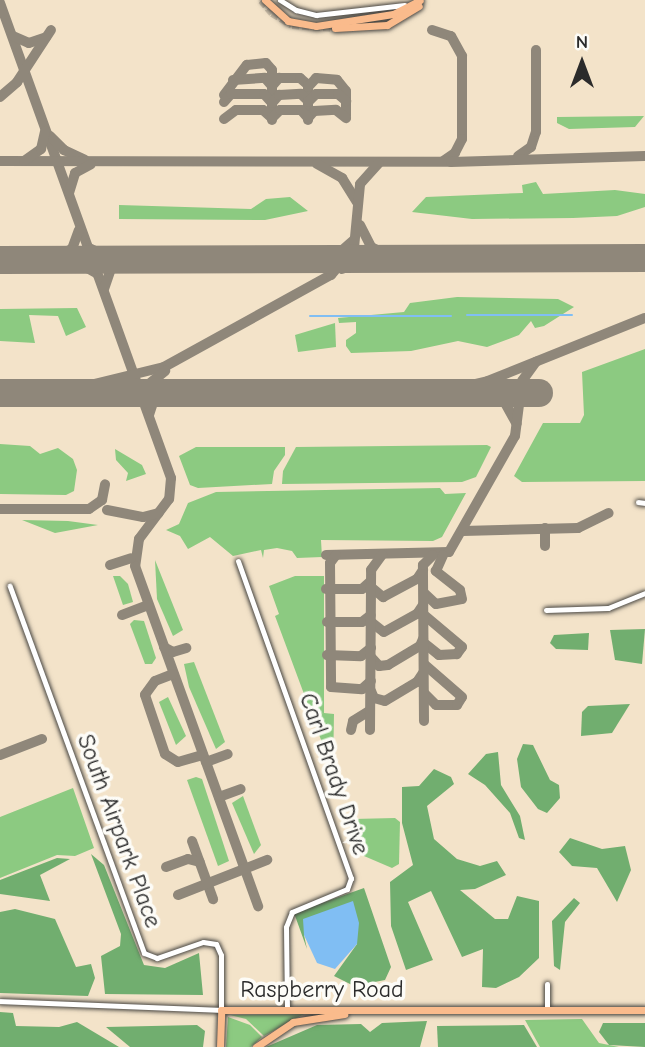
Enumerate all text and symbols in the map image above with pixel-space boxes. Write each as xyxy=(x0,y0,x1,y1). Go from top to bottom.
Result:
north arrow xyxy=(547,28,617,98)
text: N xyxy=(576,31,588,53)
street label: Carl Brady Drive xyxy=(293,689,375,859)
street label: South Airpark Place xyxy=(71,730,167,932)
street label: Raspberry Road xyxy=(240,976,404,1004)

